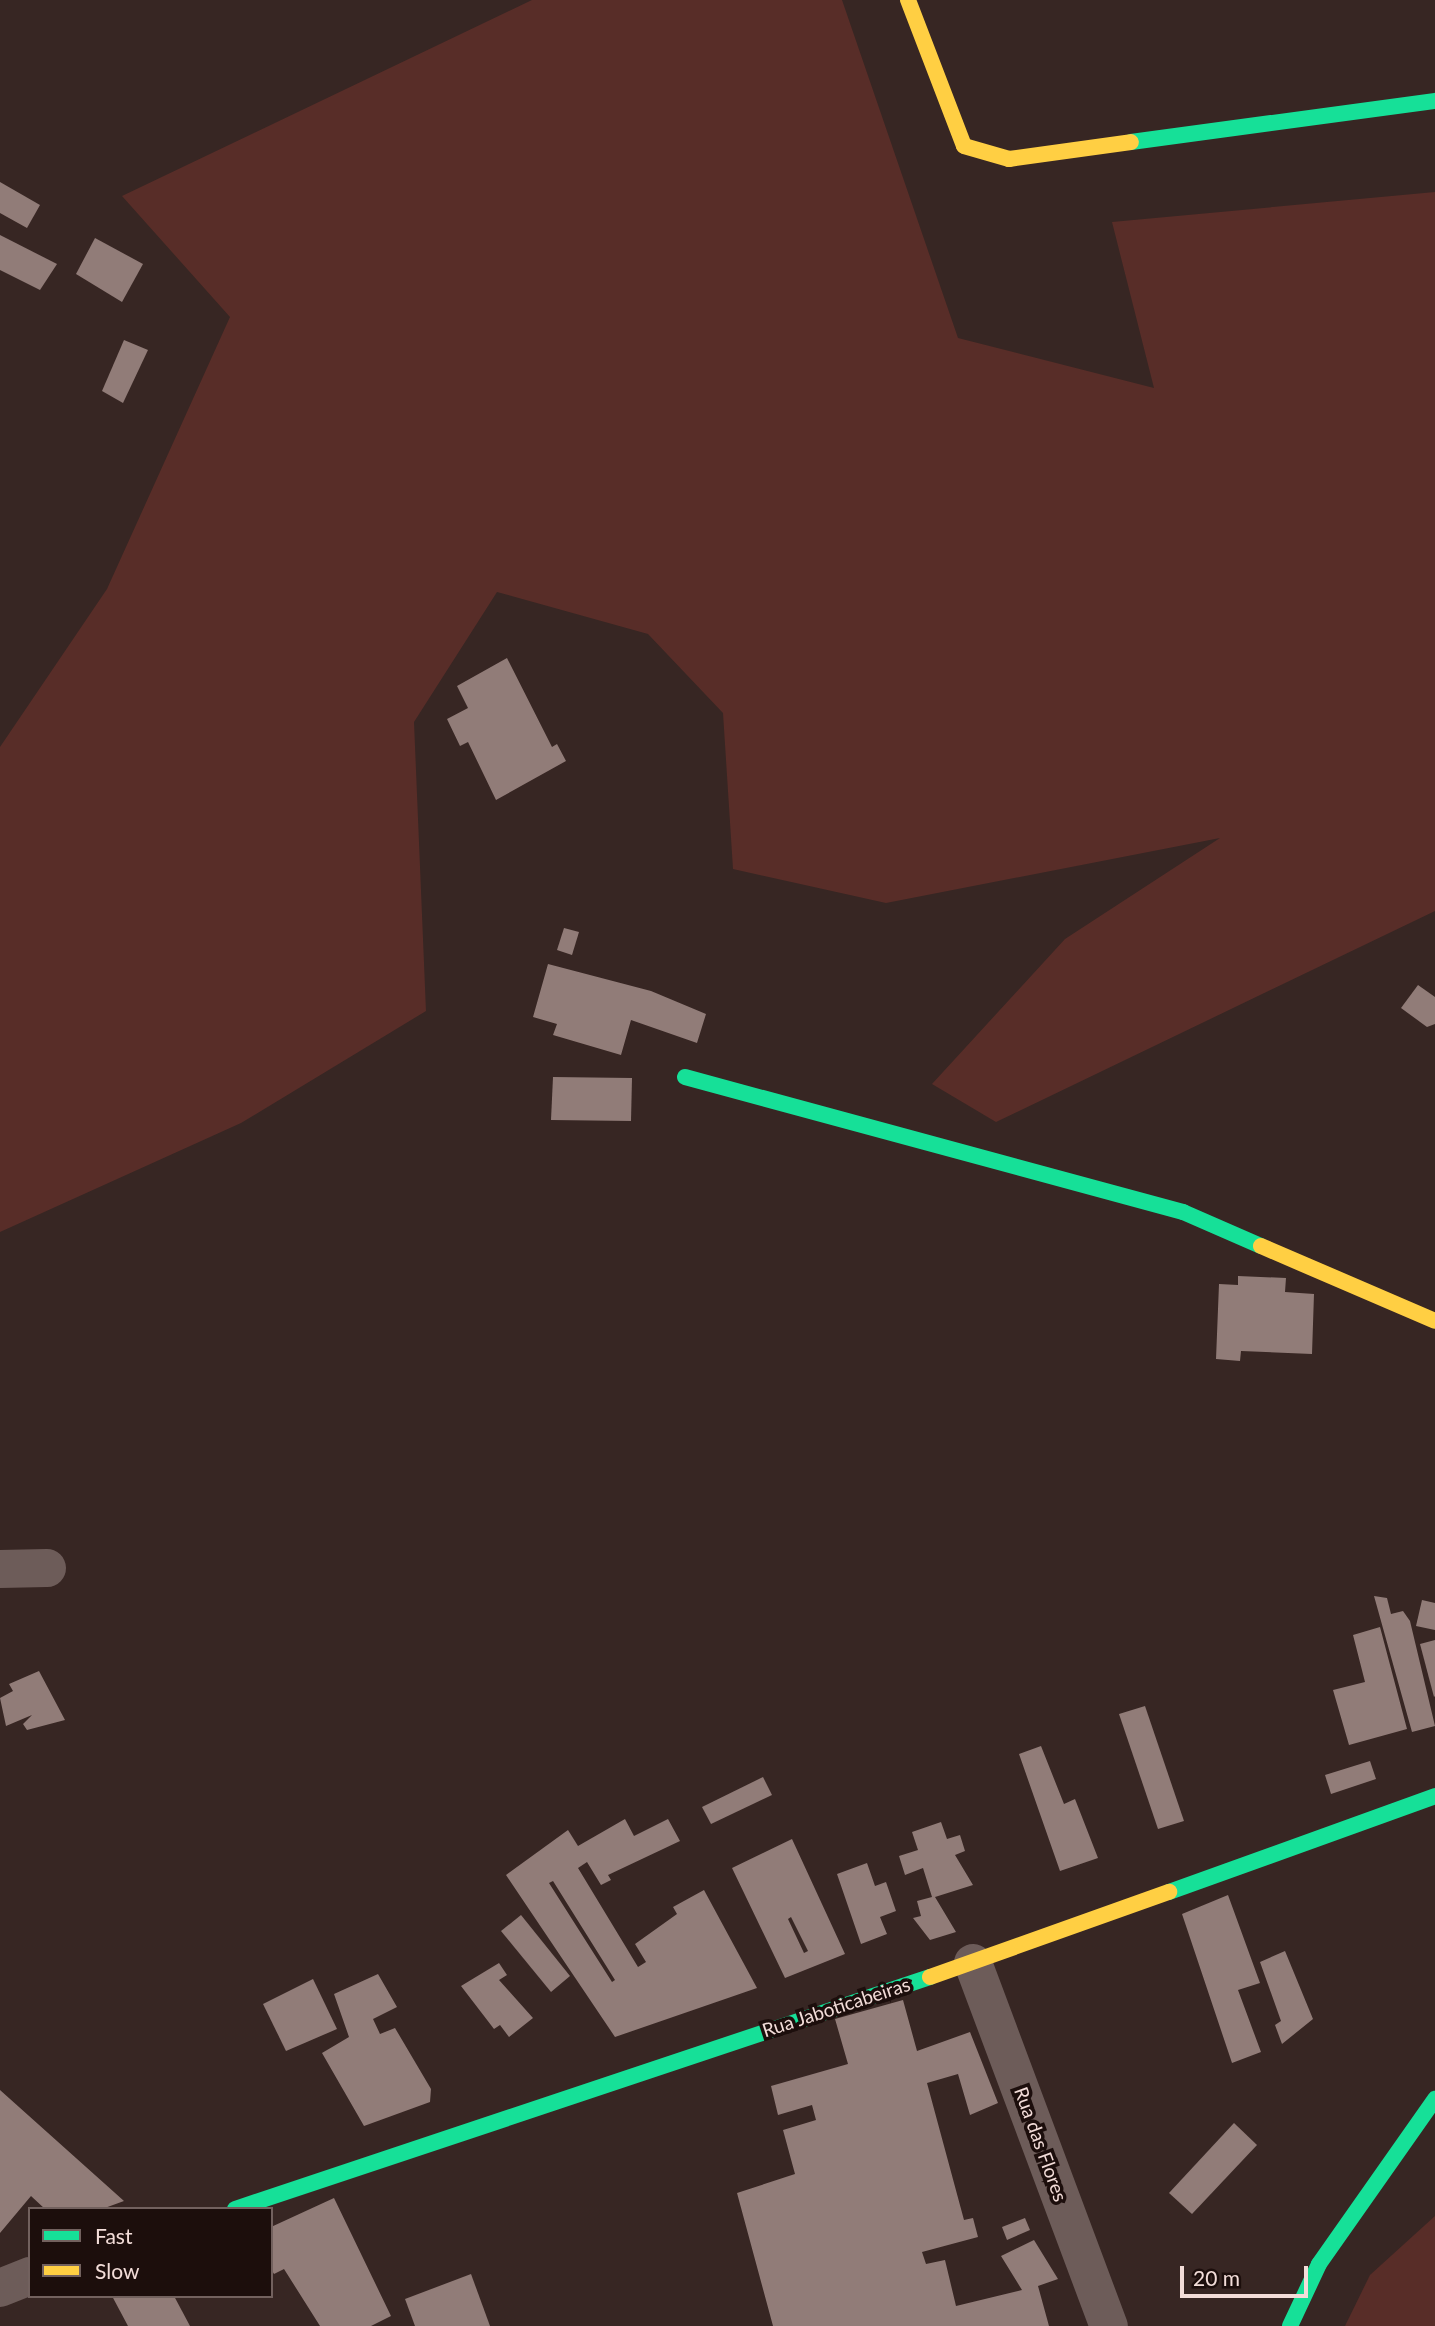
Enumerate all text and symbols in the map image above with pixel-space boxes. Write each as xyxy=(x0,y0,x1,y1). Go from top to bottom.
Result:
street label: Rua Jaboticabeiras xyxy=(759,1972,913,2042)
street label: Rua das Flores xyxy=(1010,2084,1072,2204)
legend xyxy=(28,2207,273,2298)
text: Fast xyxy=(95,2223,132,2248)
scale bar xyxy=(1183,2252,1311,2296)
text: Slow xyxy=(95,2258,139,2283)
text: 20 m xyxy=(1193,2265,1240,2290)

